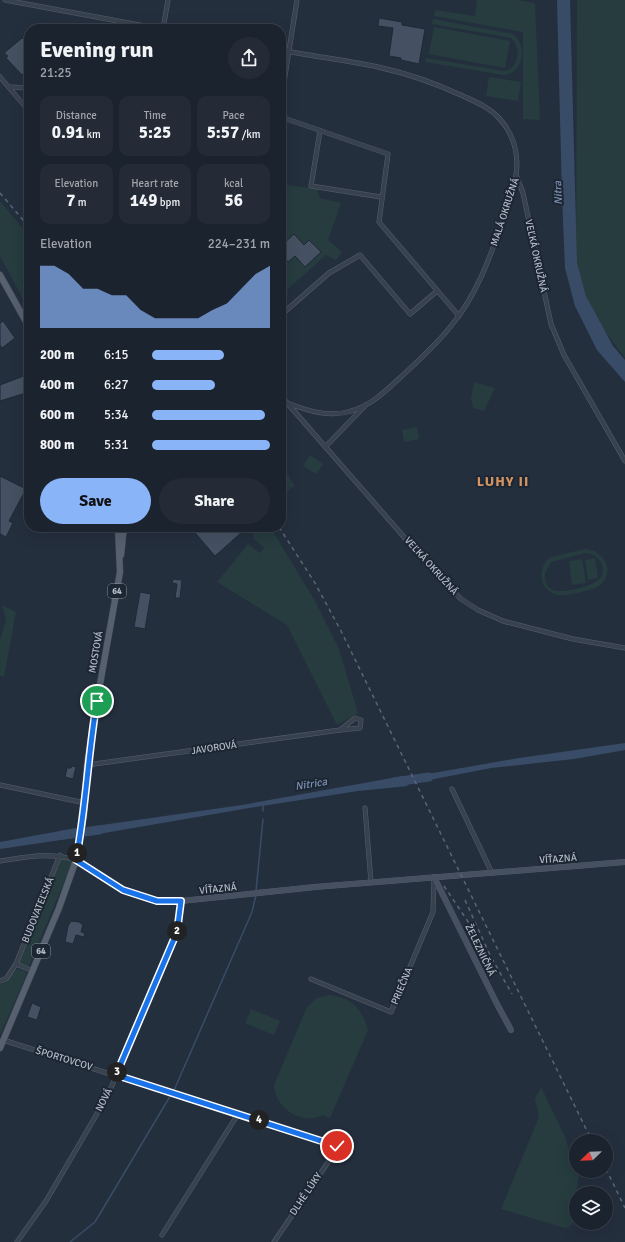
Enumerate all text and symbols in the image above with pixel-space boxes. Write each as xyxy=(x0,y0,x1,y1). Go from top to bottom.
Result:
text: Evening run xyxy=(40,36,154,63)
button: share xyxy=(228,37,270,79)
text: 21:25 xyxy=(40,65,72,81)
text: Distance xyxy=(56,109,97,122)
text: Time xyxy=(144,109,166,122)
text: Pace xyxy=(223,109,245,122)
text: 0.91 xyxy=(52,122,84,143)
text: 5:25 xyxy=(139,122,171,143)
text: 5:57 xyxy=(207,122,239,143)
text: km xyxy=(84,128,101,141)
text: /km xyxy=(239,128,261,141)
street label: MALÁ OKRUŽNÁ xyxy=(487,176,522,248)
text: Elevation xyxy=(54,177,98,190)
text: Heart rate xyxy=(131,177,179,190)
text: kcal xyxy=(224,177,243,190)
water label: Nitra xyxy=(551,180,565,205)
text: 7 xyxy=(66,190,75,211)
text: 149 xyxy=(130,190,157,211)
text: 56 xyxy=(224,190,243,211)
text: m xyxy=(75,196,87,209)
text: bpm xyxy=(157,196,180,209)
street label: VEĽKÁ OKRUŽNÁ xyxy=(522,218,551,294)
text: Elevation xyxy=(40,236,92,252)
text: 224–231 m xyxy=(208,236,270,252)
text: 200 m xyxy=(40,347,74,363)
text: 6:15 xyxy=(104,347,129,363)
text: 400 m xyxy=(40,377,74,393)
text: 6:27 xyxy=(104,377,129,393)
text: 600 m xyxy=(40,407,74,423)
text: 5:34 xyxy=(104,407,129,423)
text: 800 m xyxy=(40,437,74,453)
text: 5:31 xyxy=(104,437,129,453)
district label: LUHY II xyxy=(477,473,529,490)
button: Save xyxy=(40,478,151,524)
button: Share xyxy=(159,478,270,524)
street label: VEĽKÁ OKRUŽNÁ xyxy=(402,534,461,598)
road number: 64 xyxy=(108,584,126,598)
street label: MOSTOVÁ xyxy=(85,630,106,674)
pin xyxy=(80,684,114,718)
icon: arrive xyxy=(86,690,108,712)
street label: JAVOROVÁ xyxy=(190,738,238,757)
water label: Nitrica xyxy=(294,775,328,793)
pin: 1 xyxy=(67,843,87,863)
text: 1 xyxy=(74,846,80,859)
street label: VÍŤAZNÁ xyxy=(539,851,577,866)
street label: BUDOVATEĽSKÁ xyxy=(18,875,57,945)
street label: VÍŤAZNÁ xyxy=(199,880,237,897)
pin: 2 xyxy=(167,921,187,941)
street label: ŽELEZNIČNÁ xyxy=(462,922,499,978)
text: 2 xyxy=(174,924,180,937)
road number: 64 xyxy=(32,944,50,958)
street label: PRIEČNA xyxy=(388,965,415,1006)
street label: ŠPORTOVCOV xyxy=(34,1044,94,1073)
pin: 3 xyxy=(107,1062,127,1082)
text: 3 xyxy=(114,1065,120,1078)
street label: NOVÁ xyxy=(92,1086,115,1114)
pin: 4 xyxy=(249,1110,269,1130)
text: 4 xyxy=(256,1113,262,1126)
pin xyxy=(320,1129,354,1163)
north arrow xyxy=(569,1134,613,1178)
map controls xyxy=(569,1134,613,1230)
icon: check xyxy=(326,1135,348,1157)
street label: DLHÉ LÚKY xyxy=(287,1170,325,1218)
button: layers xyxy=(569,1186,613,1230)

